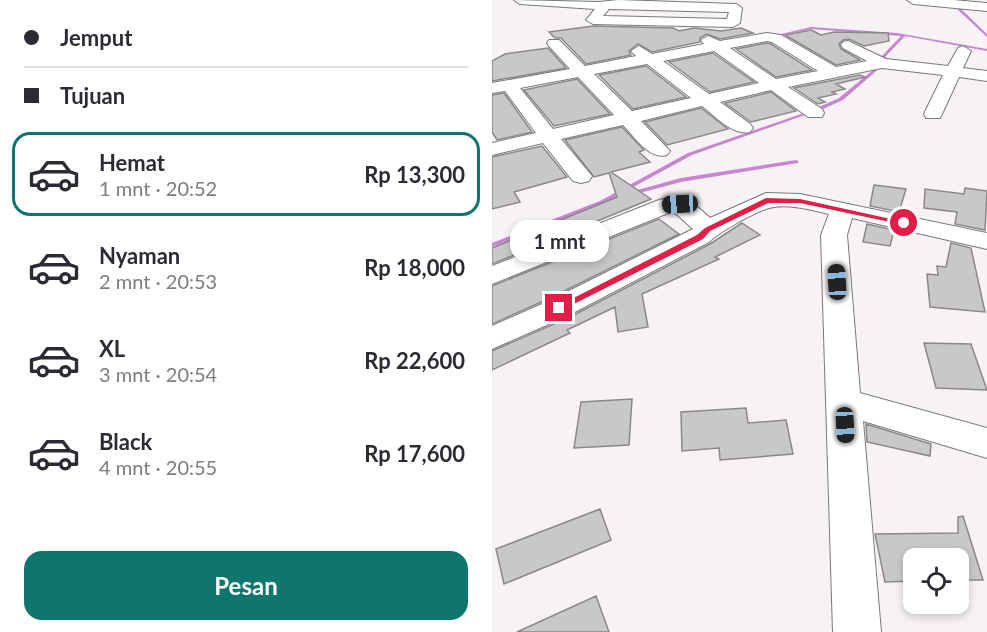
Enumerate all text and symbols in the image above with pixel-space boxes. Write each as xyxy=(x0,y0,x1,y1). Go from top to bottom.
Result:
text: Jemput xyxy=(60,24,132,51)
text: Tujuan xyxy=(60,82,125,109)
icon: car xyxy=(27,147,81,201)
text: Hemat xyxy=(99,149,165,176)
text: Rp 13,300 xyxy=(364,161,465,188)
text: 1 mnt · 20:52 xyxy=(99,176,217,200)
car xyxy=(662,194,698,214)
route start xyxy=(890,209,917,236)
callout: 1 mnt xyxy=(509,221,608,263)
text: 1 mnt xyxy=(534,229,585,253)
icon: car xyxy=(27,240,81,294)
text: Nyaman xyxy=(99,242,180,269)
text: Rp 18,000 xyxy=(364,254,465,281)
car xyxy=(827,264,847,300)
text: 2 mnt · 20:53 xyxy=(99,269,217,293)
route end xyxy=(545,294,572,321)
icon: car xyxy=(27,333,81,387)
text: XL xyxy=(99,335,125,362)
text: Rp 22,600 xyxy=(364,347,465,374)
text: 3 mnt · 20:54 xyxy=(99,362,217,386)
car xyxy=(835,407,855,443)
icon: car xyxy=(27,426,81,480)
text: Black xyxy=(99,428,152,455)
text: Rp 17,600 xyxy=(364,440,465,467)
text: 4 mnt · 20:55 xyxy=(99,455,217,479)
map controls xyxy=(903,548,969,614)
button: locate xyxy=(903,548,969,614)
button: Pesan xyxy=(24,551,468,620)

